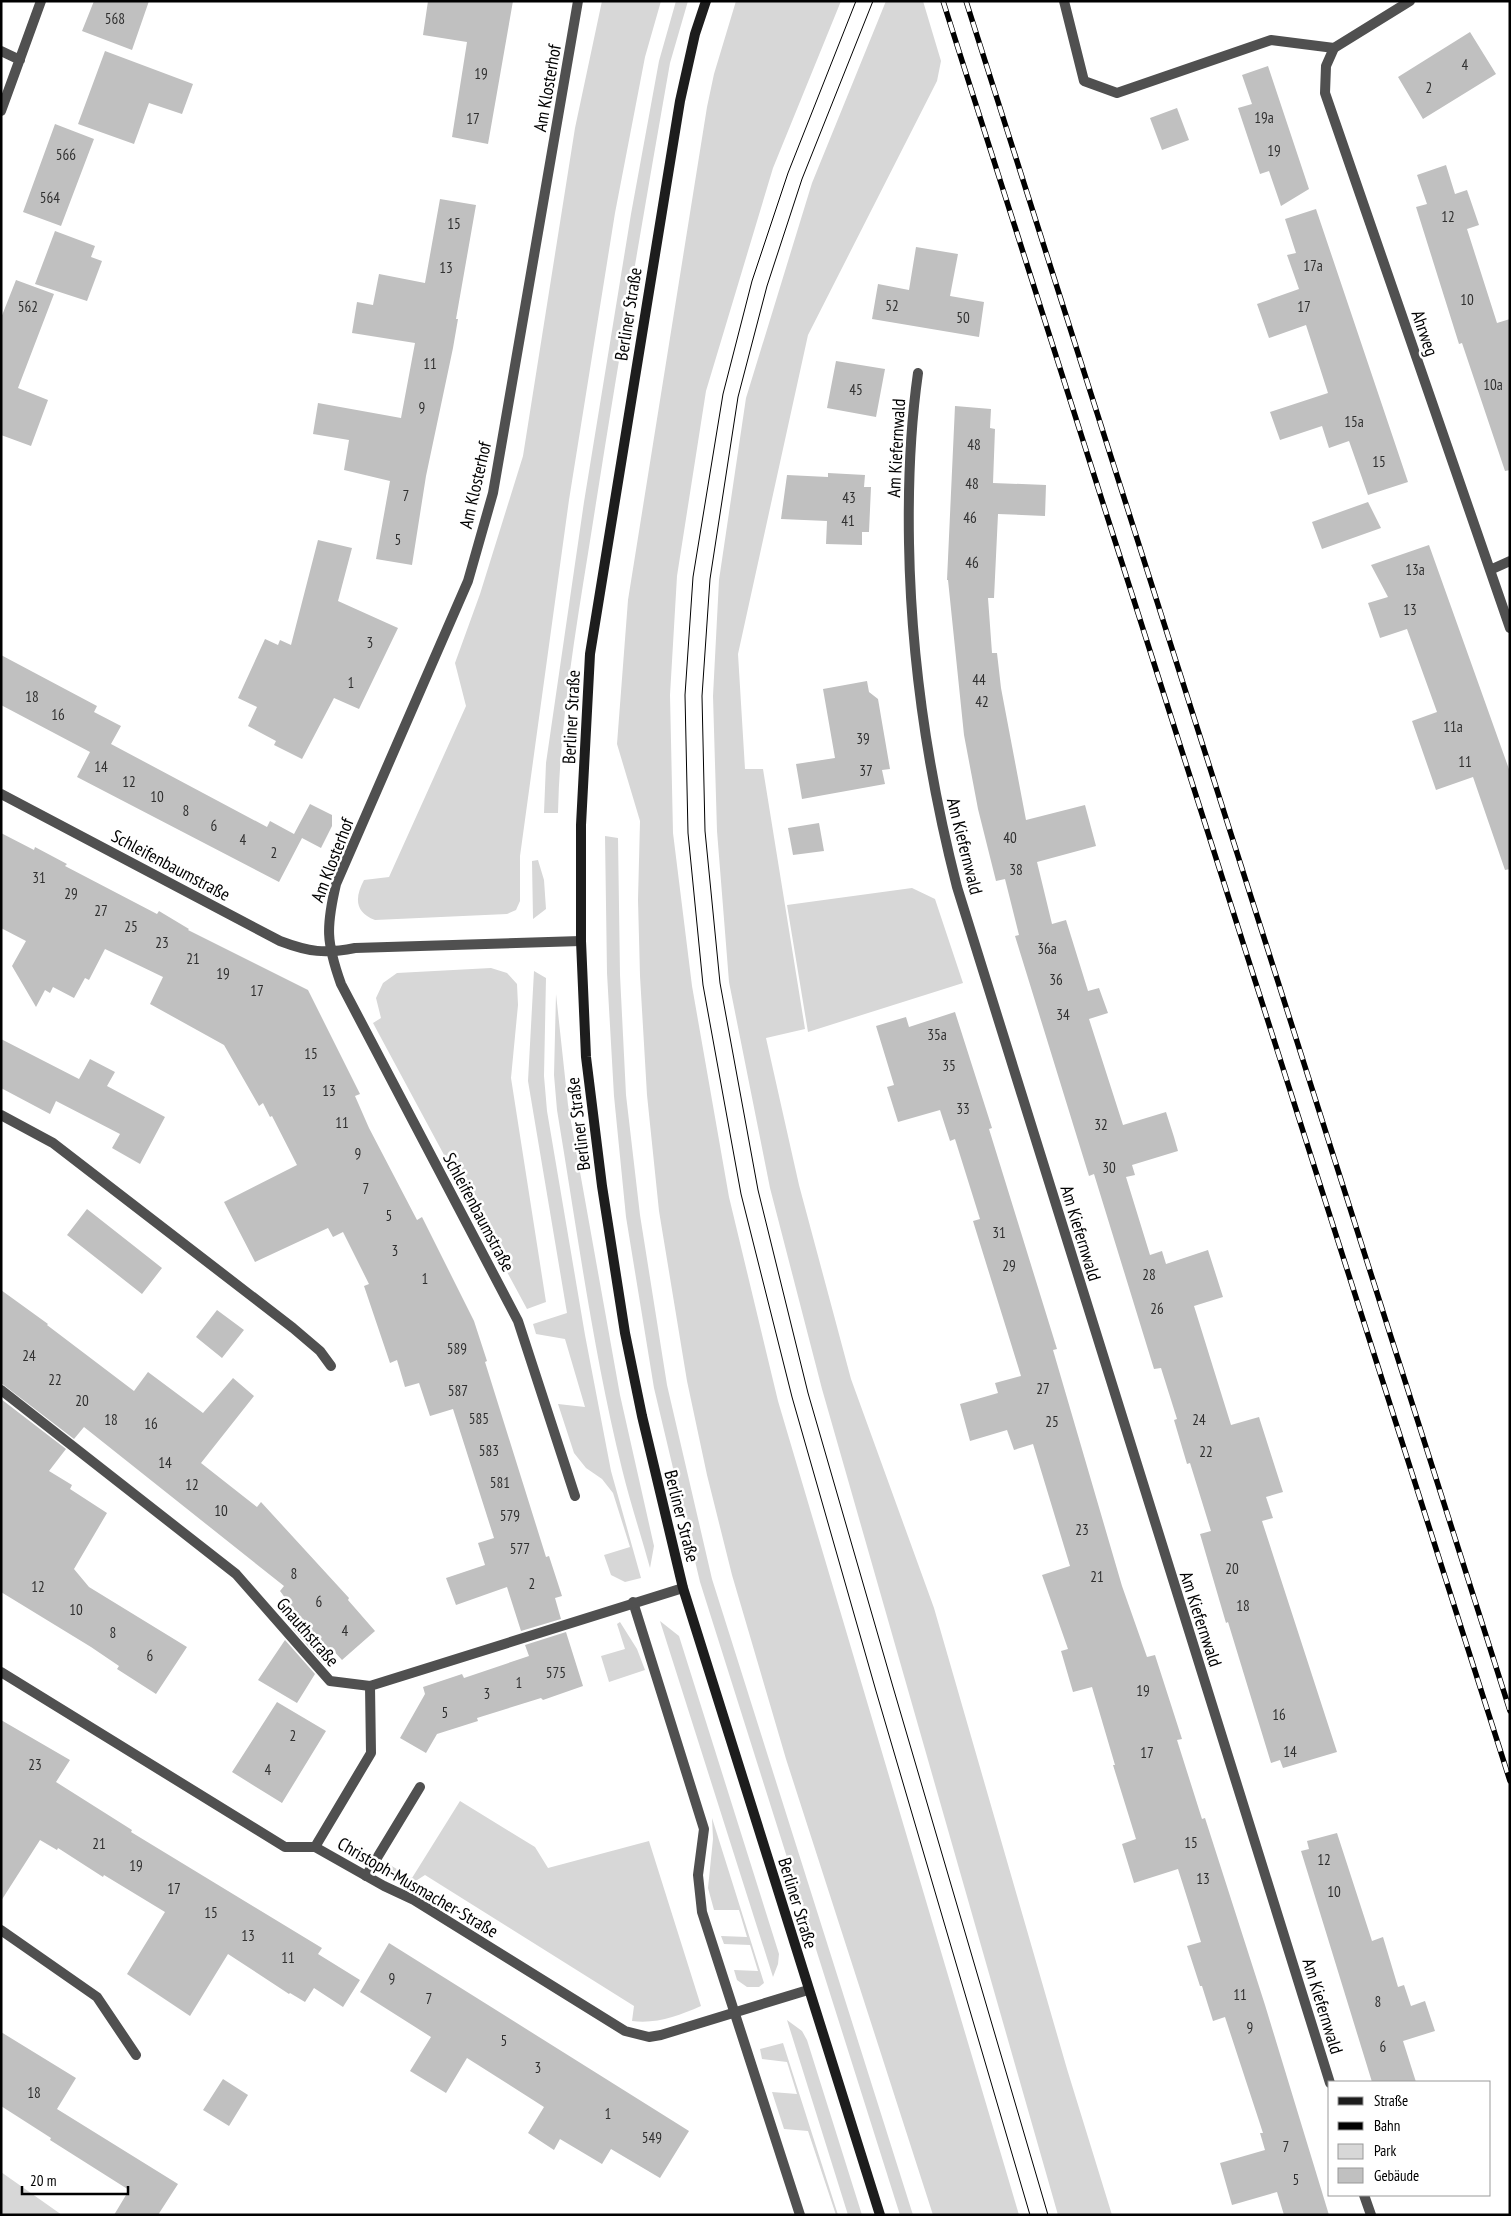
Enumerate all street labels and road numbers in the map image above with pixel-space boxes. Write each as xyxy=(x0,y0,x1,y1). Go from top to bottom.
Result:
street label: Am Klosterhof xyxy=(528,41,566,133)
street label: Berliner Straße xyxy=(609,266,647,362)
street label: Ahrweg xyxy=(1406,307,1444,359)
street label: Am Kiefernwald xyxy=(882,398,910,498)
street label: Am Klosterhof xyxy=(454,438,496,531)
street label: Berliner Straße xyxy=(557,669,585,765)
street label: Am Kiefernwald xyxy=(942,795,988,897)
street label: Am Klosterhof xyxy=(305,813,359,905)
street label: Schleifenbaumstraße xyxy=(108,824,234,906)
street label: Berliner Straße xyxy=(561,1076,595,1172)
street label: Schleifenbaumstraße xyxy=(438,1149,520,1275)
street label: Am Kiefernwald xyxy=(1056,1182,1106,1284)
street label: Berliner Straße xyxy=(659,1468,705,1564)
street label: Am Kiefernwald xyxy=(1175,1568,1227,1670)
street label: Gnauthstraße xyxy=(272,1593,344,1671)
street label: Christoph-Musmacher-Straße xyxy=(333,1832,503,1942)
street label: Berliner Straße xyxy=(773,1855,823,1951)
street label: Am Kiefernwald xyxy=(1298,1955,1348,2057)

